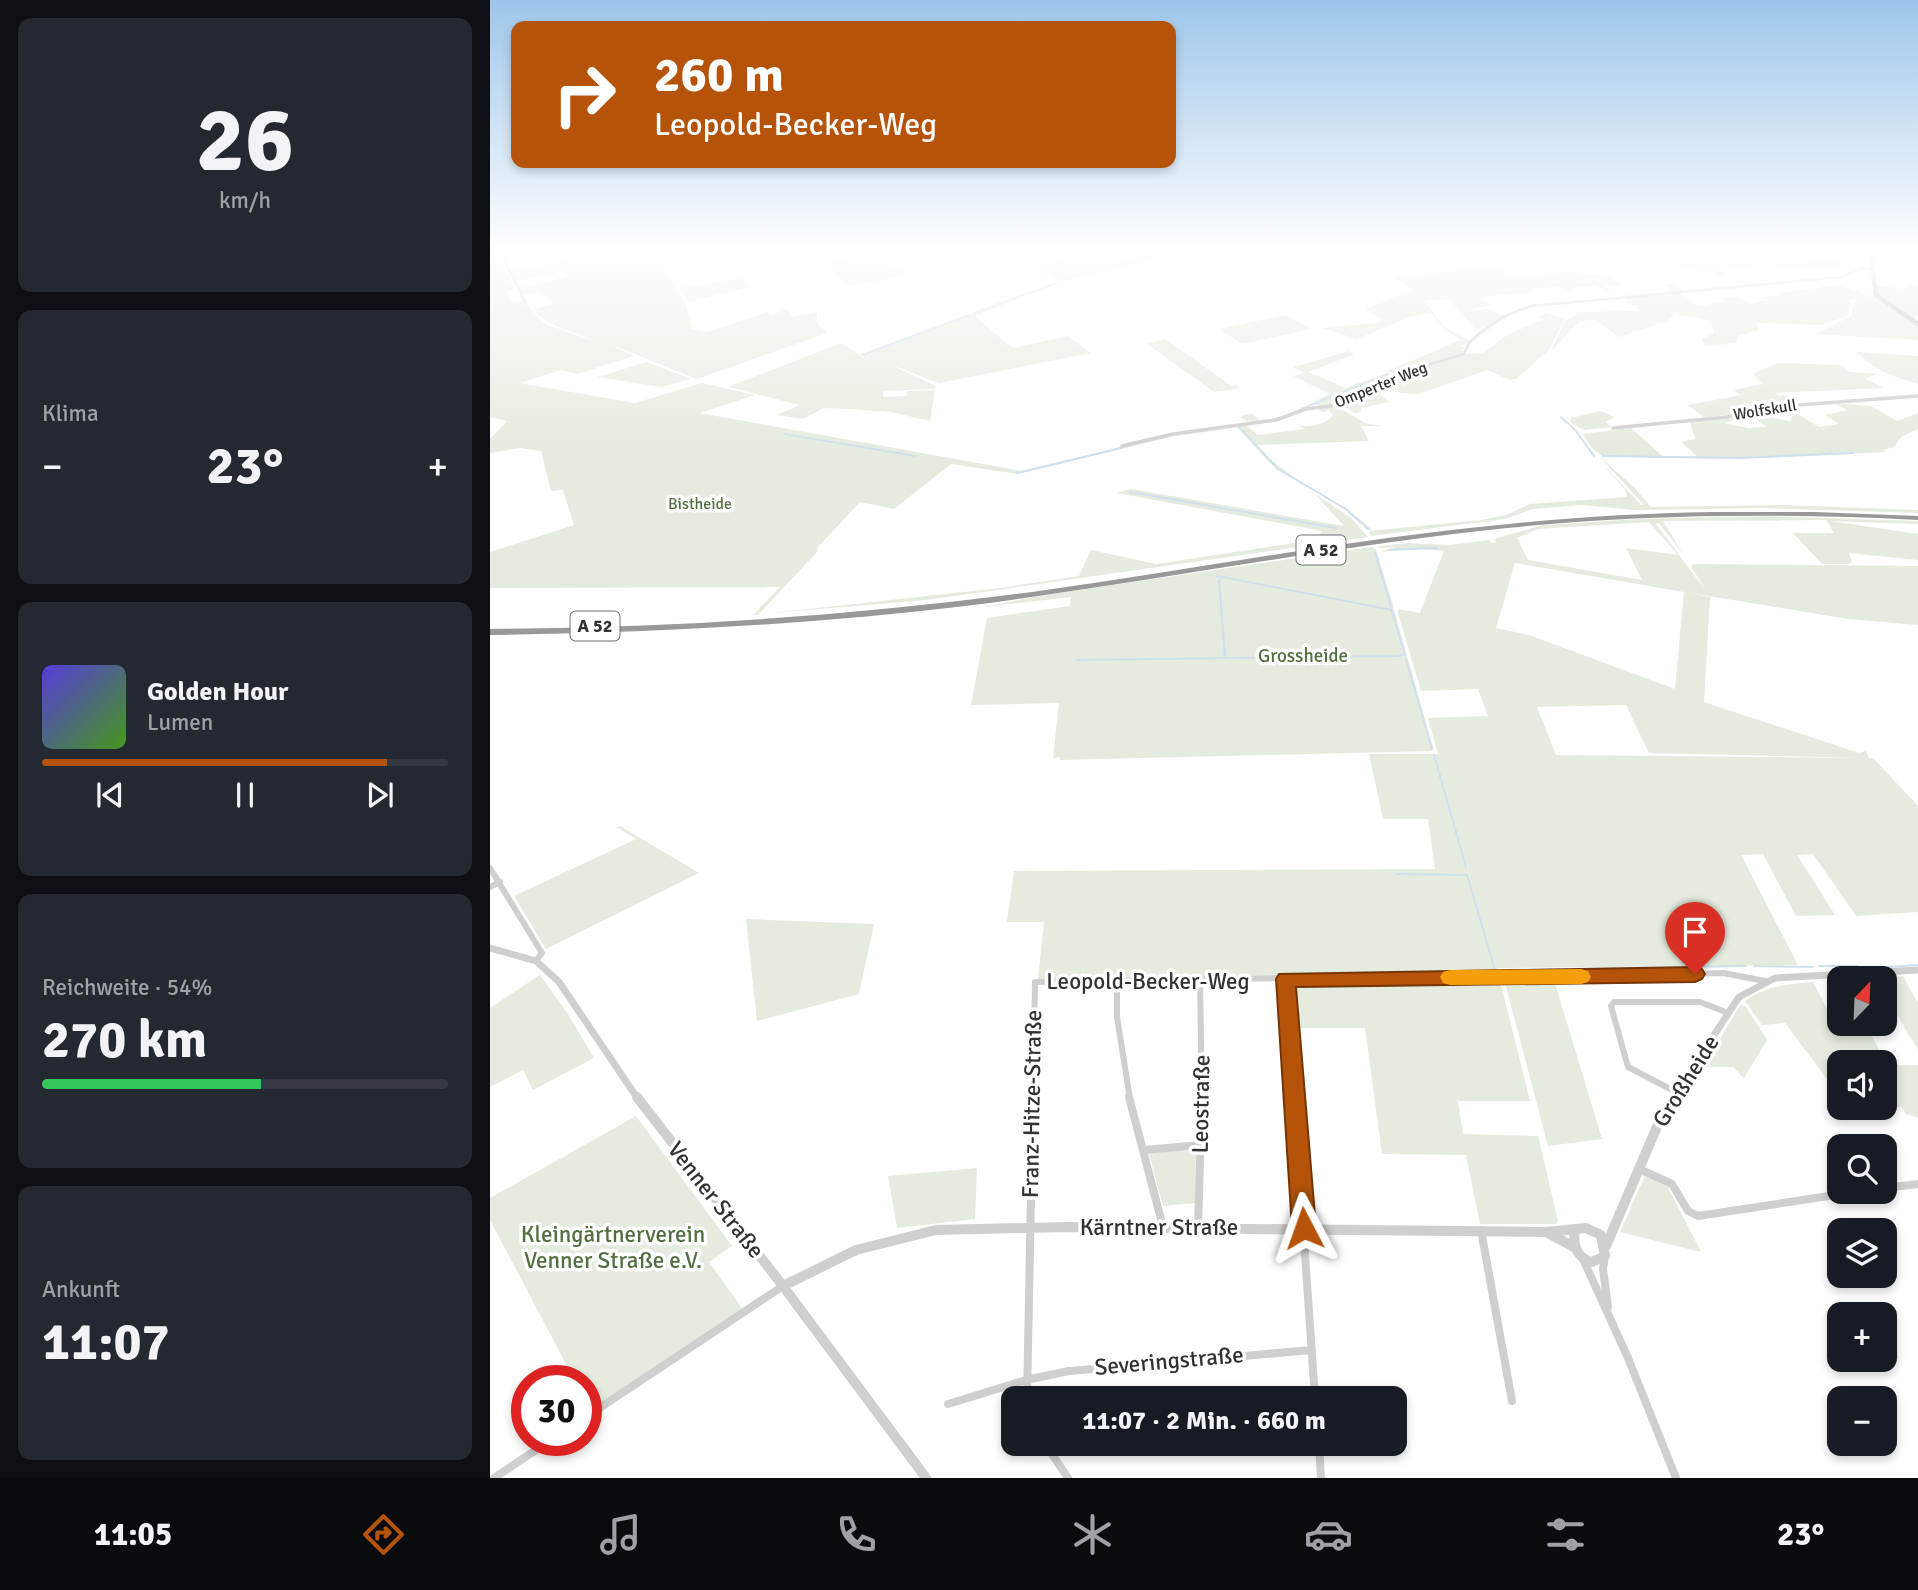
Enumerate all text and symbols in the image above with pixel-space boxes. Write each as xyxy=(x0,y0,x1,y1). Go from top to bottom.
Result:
text: 260 m xyxy=(654,45,784,105)
icon: right xyxy=(539,49,630,140)
text: 26 xyxy=(196,84,294,197)
text: Leopold-Becker-Weg xyxy=(654,105,937,144)
text: km/h xyxy=(219,186,271,215)
street label: Omperter Weg xyxy=(1332,357,1430,413)
street label: Wolfskull xyxy=(1732,395,1798,425)
text: Klima xyxy=(42,399,99,428)
text: 23° xyxy=(207,434,283,498)
text: − xyxy=(42,443,63,490)
text: + xyxy=(427,443,448,490)
park label: Bistheide xyxy=(668,494,732,514)
road number: A 52 xyxy=(1296,536,1346,564)
road number: A 52 xyxy=(570,612,620,640)
park label: Grossheide xyxy=(1258,644,1348,668)
text: Golden Hour xyxy=(147,676,288,708)
text: Lumen xyxy=(147,708,213,737)
icon: previous xyxy=(91,776,129,814)
icon: pause xyxy=(226,776,264,814)
icon: next xyxy=(361,776,399,814)
pin xyxy=(1665,902,1725,974)
icon: arrive xyxy=(1676,913,1714,951)
north arrow xyxy=(1827,966,1897,1036)
map controls xyxy=(1827,966,1897,1456)
street label: Leopold-Becker-Weg xyxy=(1046,967,1250,996)
text: Reichweite · 54% xyxy=(42,973,212,1002)
text: 270 km xyxy=(42,1008,207,1072)
street label: Franz-Hitze-Straße xyxy=(1016,1010,1048,1198)
street label: Großheide xyxy=(1646,1030,1726,1132)
button: sound xyxy=(1827,1050,1897,1120)
street label: Leostraße xyxy=(1186,1054,1216,1154)
button: search xyxy=(1827,1134,1897,1204)
street label: Venner Straße xyxy=(661,1136,771,1264)
position arrow xyxy=(1267,1191,1341,1265)
street label: Kärntner Straße xyxy=(1080,1213,1238,1242)
button: layers xyxy=(1827,1218,1897,1288)
park label: Kleingärtnerverein Venner Straße e.V. xyxy=(521,1220,705,1275)
text: Ankunft xyxy=(42,1275,120,1304)
button: + xyxy=(1827,1302,1897,1372)
text: 11:07 xyxy=(42,1310,170,1374)
street label: Severingstraße xyxy=(1093,1340,1245,1382)
speed limit sign: 30 xyxy=(511,1365,602,1456)
button: − xyxy=(1827,1386,1897,1456)
text: 11:07 · 2 Min. · 660 m xyxy=(1082,1405,1326,1437)
icon: directions xyxy=(359,1510,408,1559)
icon: music xyxy=(596,1510,645,1559)
icon: phone xyxy=(832,1510,881,1559)
icon: climate xyxy=(1068,1510,1117,1559)
icon: car xyxy=(1304,1510,1353,1559)
icon: filters xyxy=(1541,1510,1590,1559)
text: 11:05 xyxy=(94,1515,172,1554)
text: 23° xyxy=(1777,1515,1824,1554)

